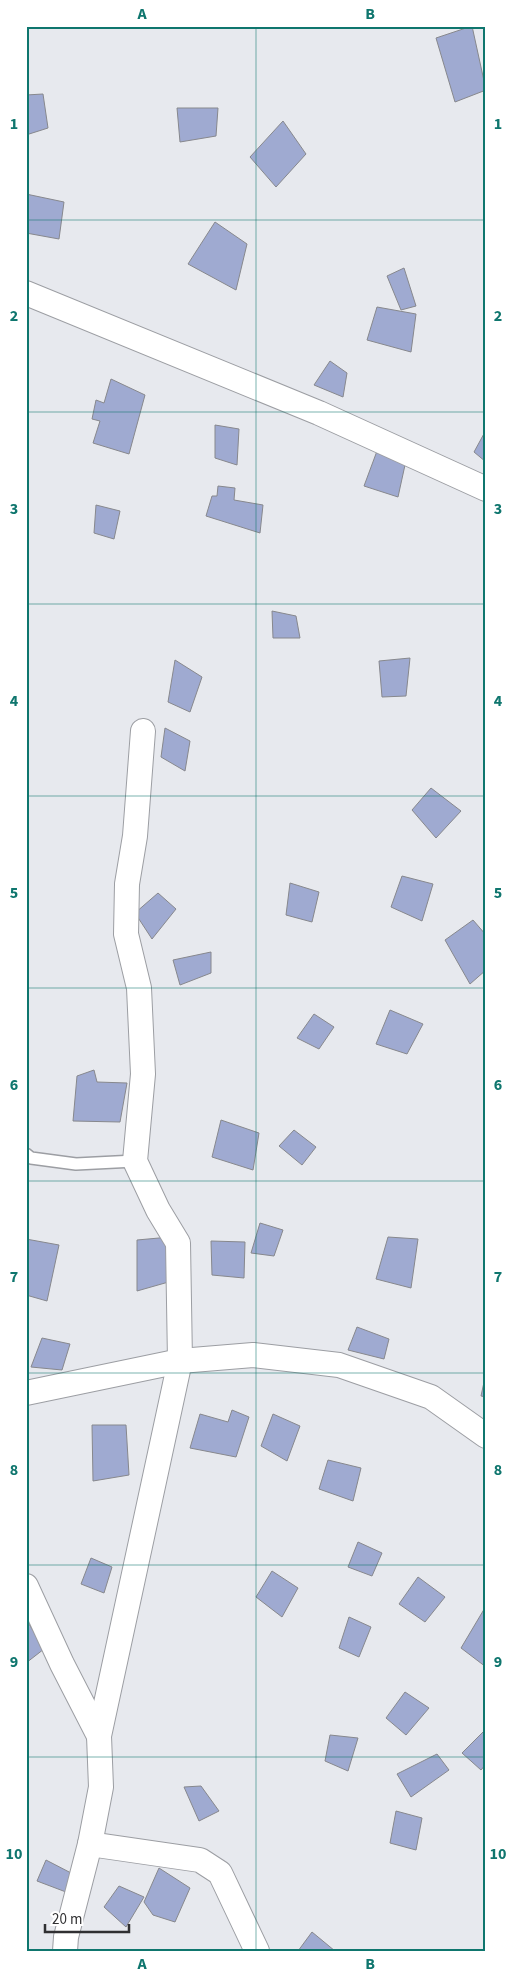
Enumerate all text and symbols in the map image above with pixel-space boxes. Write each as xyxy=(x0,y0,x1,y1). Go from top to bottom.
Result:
text: A xyxy=(136,3,147,25)
text: B xyxy=(365,3,375,25)
text: 1 xyxy=(10,113,18,135)
text: 1 xyxy=(494,113,502,135)
text: 2 xyxy=(10,305,18,327)
text: 2 xyxy=(494,305,502,327)
text: 3 xyxy=(10,498,18,520)
text: 3 xyxy=(494,498,502,520)
text: 4 xyxy=(10,690,19,712)
text: 4 xyxy=(494,690,503,712)
text: 5 xyxy=(10,882,18,904)
text: 5 xyxy=(494,882,502,904)
text: 6 xyxy=(10,1074,18,1096)
text: 6 xyxy=(494,1074,502,1096)
text: 7 xyxy=(10,1266,18,1288)
text: 7 xyxy=(494,1266,502,1288)
text: 8 xyxy=(10,1459,18,1481)
text: 8 xyxy=(494,1459,502,1481)
text: 9 xyxy=(10,1651,18,1673)
text: 9 xyxy=(494,1651,502,1673)
text: 10 xyxy=(6,1843,22,1865)
text: 10 xyxy=(490,1843,506,1865)
scale bar xyxy=(45,1902,129,1934)
text: 20 m xyxy=(52,1909,82,1930)
text: A xyxy=(136,1953,147,1975)
text: B xyxy=(365,1953,375,1975)

